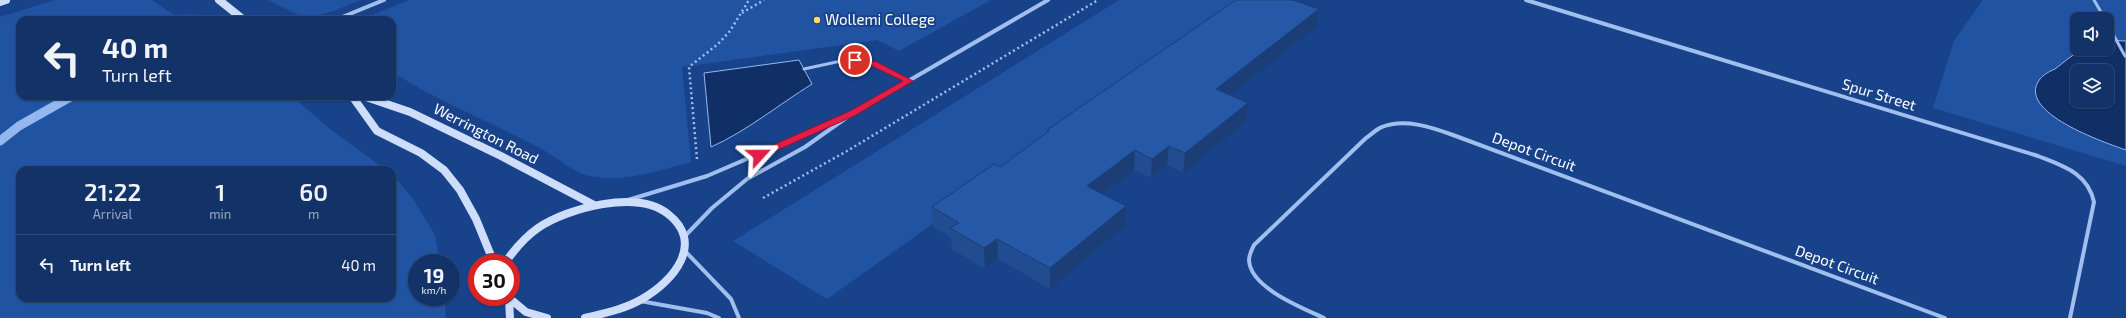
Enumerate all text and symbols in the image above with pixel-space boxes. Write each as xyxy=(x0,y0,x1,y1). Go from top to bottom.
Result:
place label: Wollemi College xyxy=(825,10,935,28)
map controls xyxy=(2070,12,2114,108)
button: sound xyxy=(2070,12,2114,56)
marker: Wollemi College xyxy=(812,15,822,25)
text: 40 m xyxy=(102,30,168,64)
icon: left xyxy=(36,32,88,84)
pin xyxy=(838,43,872,77)
icon: arrive xyxy=(844,49,866,71)
text: Turn left xyxy=(102,64,172,86)
button: layers xyxy=(2070,64,2114,108)
street label: Spur Street xyxy=(1840,74,1919,114)
street label: Werrington Road xyxy=(431,99,542,167)
street label: Depot Circuit xyxy=(1490,128,1579,175)
position arrow xyxy=(738,134,780,176)
text: 21:22 xyxy=(84,177,141,206)
text: 1 xyxy=(215,177,225,206)
text: 60 xyxy=(299,177,328,206)
text: Arrival xyxy=(93,206,132,222)
text: min xyxy=(209,206,231,222)
text: m xyxy=(308,206,319,222)
street label: Depot Circuit xyxy=(1793,241,1882,288)
icon: left xyxy=(36,254,58,276)
speed limit sign: 30 xyxy=(468,254,520,306)
text: Turn left xyxy=(70,256,131,274)
text: 40 m xyxy=(341,256,376,274)
text: 19 xyxy=(424,263,444,287)
text: km/h xyxy=(422,284,446,296)

